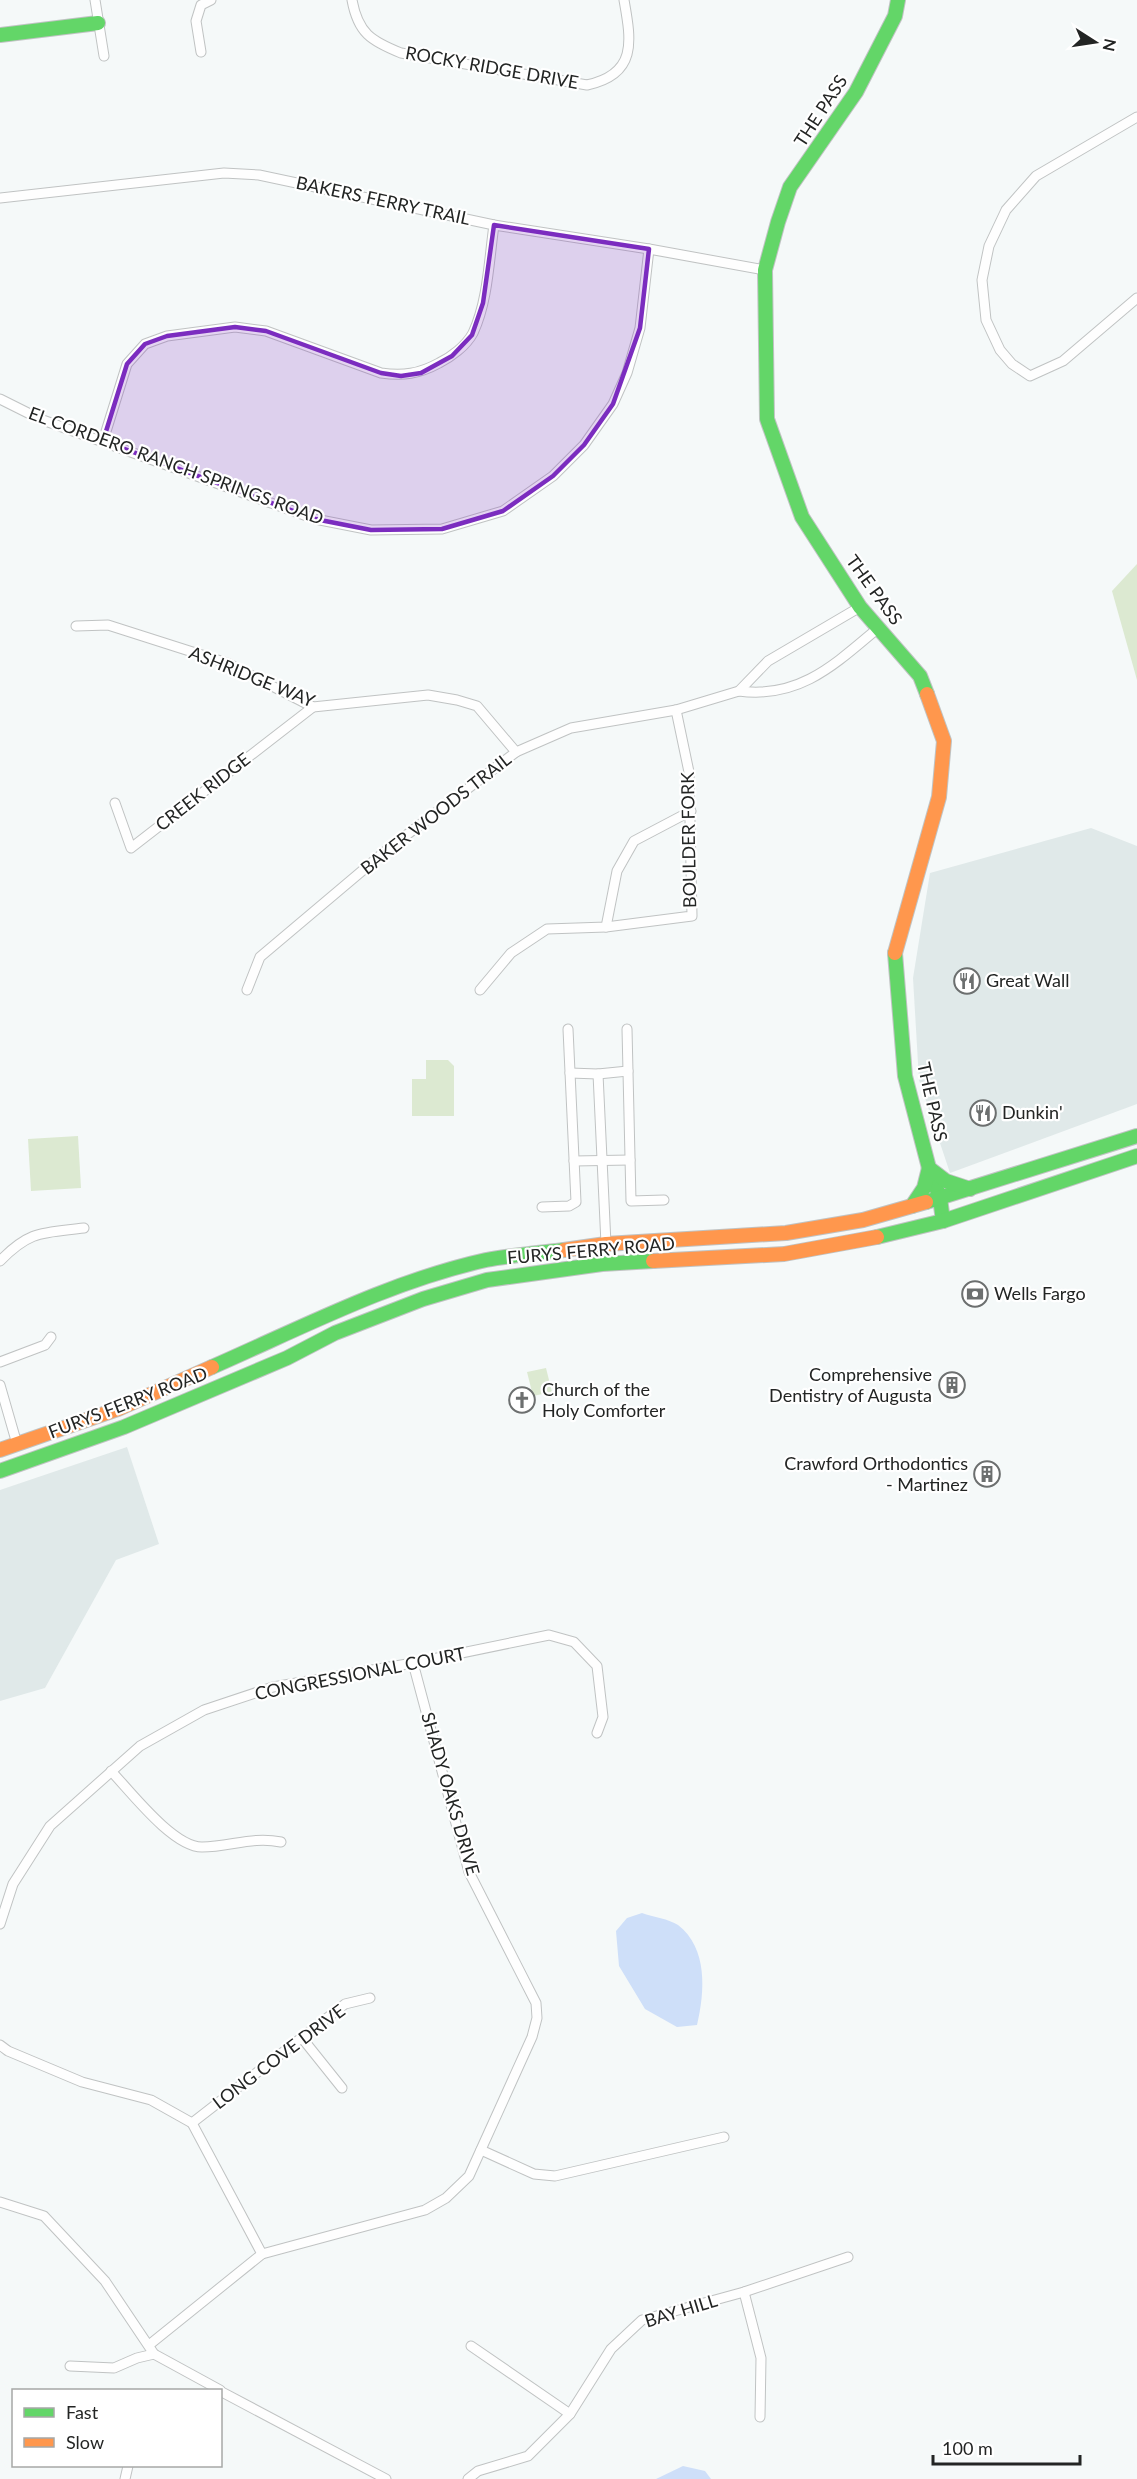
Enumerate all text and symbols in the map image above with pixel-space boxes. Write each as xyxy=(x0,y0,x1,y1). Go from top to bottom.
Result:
north arrow xyxy=(1065,12,1125,72)
text: N xyxy=(1100,37,1121,53)
street label: ROCKY RIDGE DRIVE xyxy=(404,41,580,93)
street label: THE PASS xyxy=(789,70,851,150)
street label: BAKERS FERRY TRAIL xyxy=(294,171,472,229)
street label: EL CORDERO RANCH SPRINGS ROAD xyxy=(26,401,327,529)
street label: THE PASS xyxy=(842,550,908,629)
street label: ASHRIDGE WAY xyxy=(186,641,319,712)
street label: CREEK RIDGE xyxy=(151,747,254,835)
street label: BAKER WOODS TRAIL xyxy=(356,748,515,879)
street label: BOULDER FORK xyxy=(676,772,700,908)
restaurant icon: Great Wall xyxy=(952,966,982,996)
place label: Great Wall xyxy=(986,969,1069,991)
street label: THE PASS xyxy=(913,1060,953,1144)
restaurant icon: Dunkin' xyxy=(968,1098,998,1128)
place label: Dunkin' xyxy=(1002,1101,1063,1123)
street label: FURYS FERRY ROAD xyxy=(506,1232,676,1268)
bank icon: Wells Fargo xyxy=(960,1279,990,1309)
place label: Wells Fargo xyxy=(994,1282,1086,1304)
street label: FURYS FERRY ROAD xyxy=(45,1362,210,1442)
place label: Comprehensive Dentistry of Augusta xyxy=(769,1363,932,1406)
building icon: Comprehensive Dentistry of Augusta xyxy=(937,1370,967,1400)
place label: Church of the Holy Comforter xyxy=(542,1378,666,1421)
church icon: Church of the Holy Comforter xyxy=(507,1385,537,1415)
place label: Crawford Orthodontics - Martinez xyxy=(784,1452,968,1495)
building icon: Crawford Orthodontics - Martinez xyxy=(972,1459,1002,1489)
street label: CONGRESSIONAL COURT xyxy=(253,1642,467,1704)
street label: SHADY OAKS DRIVE xyxy=(417,1709,485,1878)
street label: LONG COVE DRIVE xyxy=(208,1999,349,2113)
street label: BAY HILL xyxy=(642,2289,720,2331)
legend xyxy=(12,2389,222,2467)
text: Fast xyxy=(66,2401,99,2423)
scale bar xyxy=(933,2428,1080,2466)
text: Slow xyxy=(66,2431,104,2453)
text: 100 m xyxy=(942,2437,993,2459)

